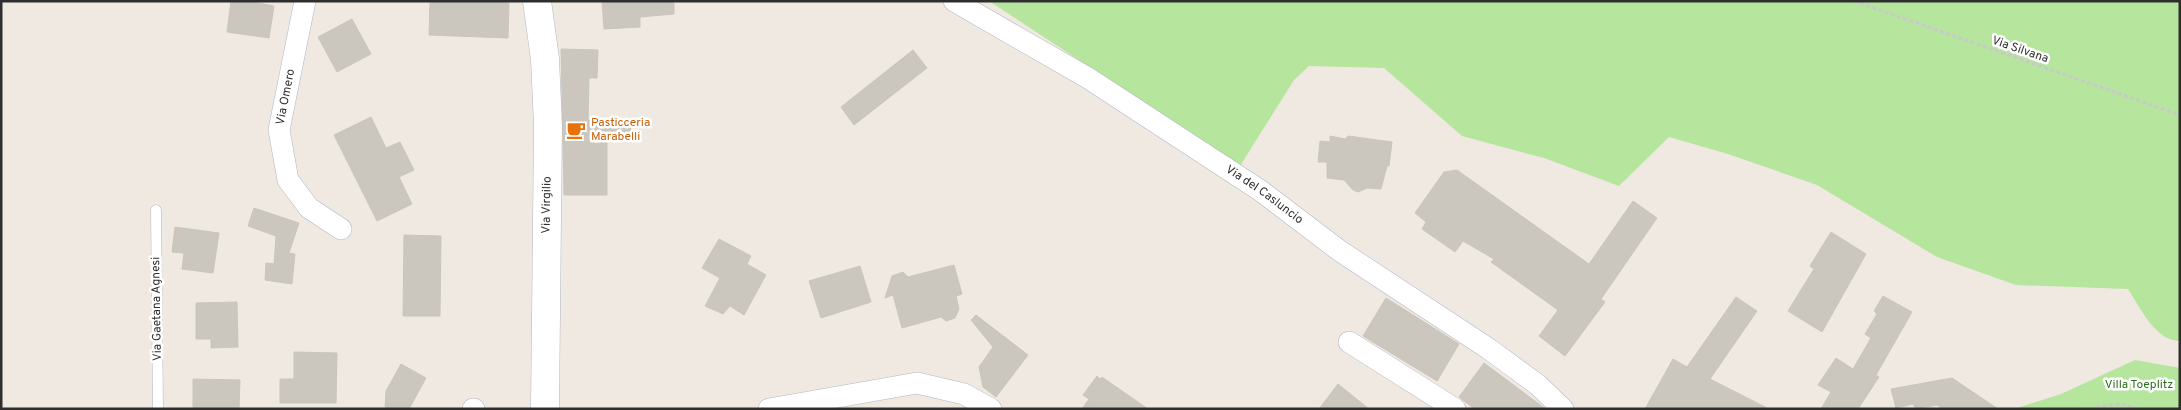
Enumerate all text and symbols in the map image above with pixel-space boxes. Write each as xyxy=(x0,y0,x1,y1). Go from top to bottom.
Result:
street label: Via Silvana xyxy=(1990,33,2050,67)
street label: Via Omero xyxy=(273,67,299,126)
place label: Pasticceria Marabelli xyxy=(591,115,650,145)
cafe icon: Pasticceria Marabelli xyxy=(565,119,587,141)
street label: Via del Casluncio xyxy=(1222,162,1306,228)
street label: Via Virgilio xyxy=(538,176,556,234)
street label: Via Gaetana Agnesi xyxy=(148,257,166,361)
park label: Villa Toeplitz xyxy=(2105,377,2173,393)

